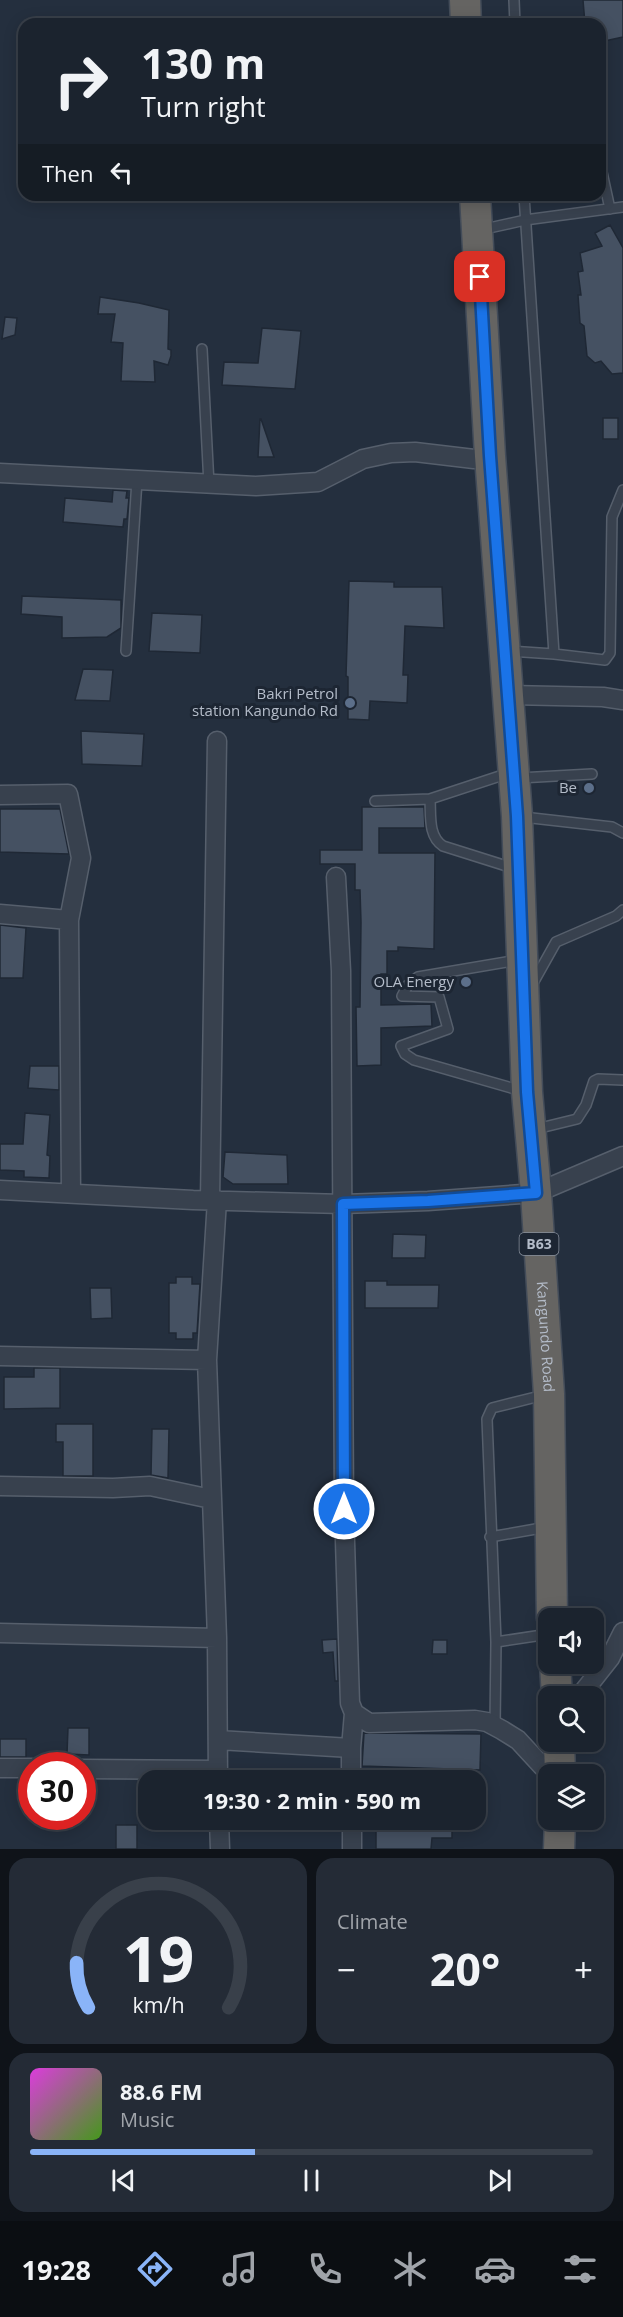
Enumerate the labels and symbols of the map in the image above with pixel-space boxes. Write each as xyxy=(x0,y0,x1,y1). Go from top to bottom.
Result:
pin xyxy=(454,251,505,302)
place label: Bakri Petrol station Kangundo Rd xyxy=(192,683,338,720)
marker: Bakri Petrol station Kangundo Rd xyxy=(343,696,357,710)
place label: Be xyxy=(559,777,577,797)
marker: Be xyxy=(582,781,596,795)
place label: OLA Energy xyxy=(373,971,454,991)
marker: OLA Energy xyxy=(459,975,473,989)
road number: B63 xyxy=(520,1233,558,1255)
street label: Kangundo Road xyxy=(533,1280,560,1393)
position arrow xyxy=(312,1477,376,1541)
speed limit sign: 30 xyxy=(18,1752,96,1830)

